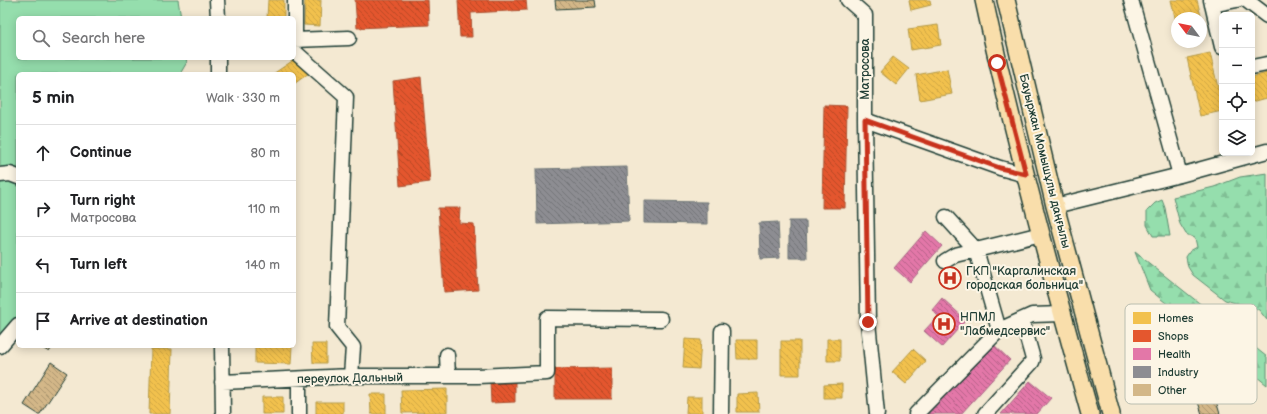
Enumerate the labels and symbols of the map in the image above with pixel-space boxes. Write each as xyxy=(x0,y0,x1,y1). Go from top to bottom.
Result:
north arrow xyxy=(1171,12,1207,48)
street label: Матросова xyxy=(858,38,873,100)
route start xyxy=(988,54,1006,72)
street label: Бауыржан Момышұлы даңғылы xyxy=(1016,72,1073,250)
place label: ГКП "Каргалинская городская больница" xyxy=(966,264,1083,293)
hospital icon: ГКП "Каргалинская городская больница" xyxy=(937,265,963,291)
legend xyxy=(1125,304,1257,404)
place label: НПМЛ "Лабмедсервис" xyxy=(960,310,1050,339)
hospital icon: НПМЛ "Лабмедсервис" xyxy=(931,311,957,337)
text: Homes xyxy=(1158,312,1194,325)
route end xyxy=(859,313,877,331)
text: Shops xyxy=(1158,330,1189,343)
text: Health xyxy=(1158,348,1191,361)
text: Industry xyxy=(1158,366,1198,379)
street label: переулок Дальный xyxy=(297,370,403,387)
text: Other xyxy=(1158,384,1187,397)

